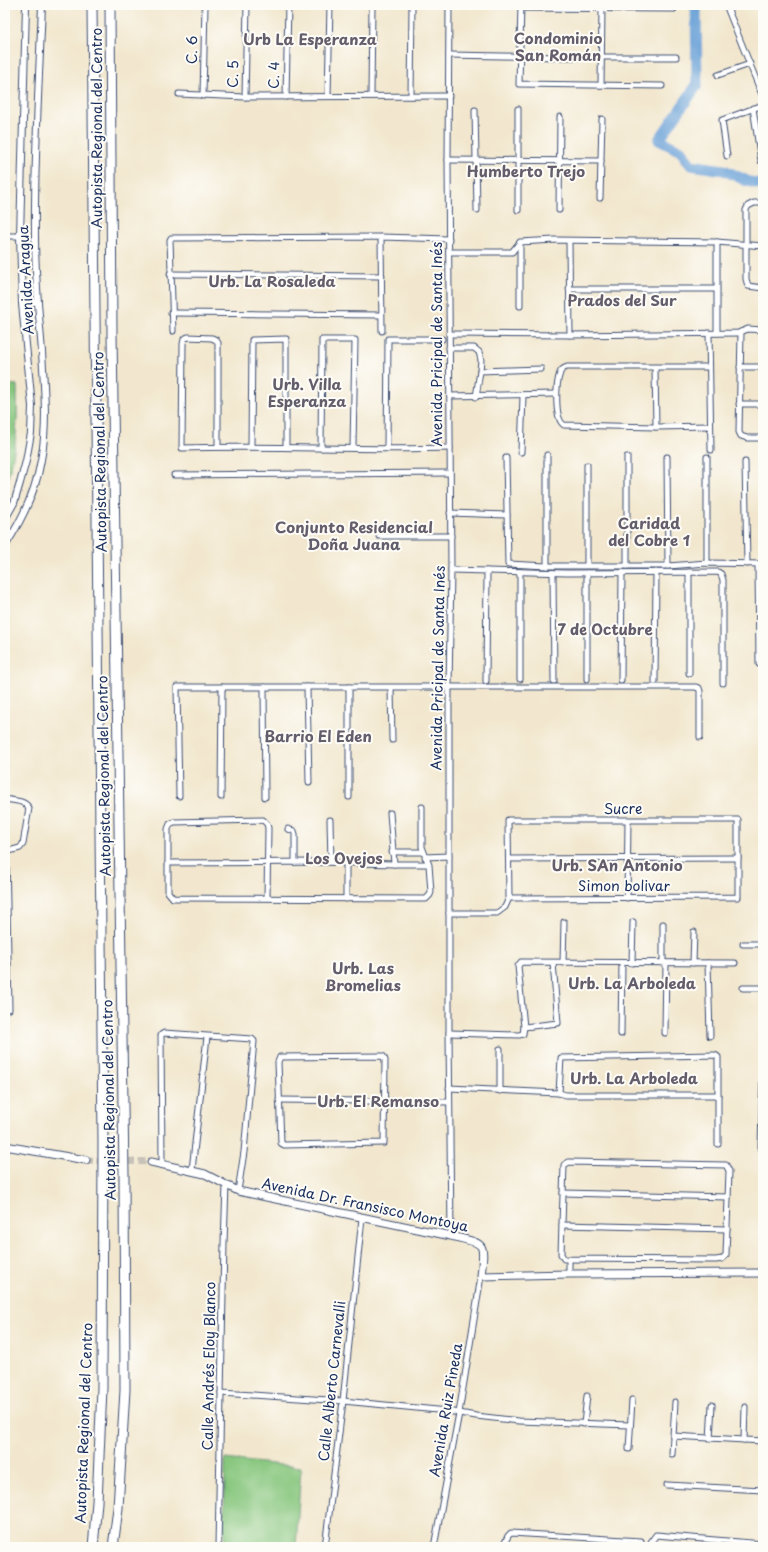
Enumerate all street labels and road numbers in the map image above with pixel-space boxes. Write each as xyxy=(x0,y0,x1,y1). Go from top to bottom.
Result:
street label: Autopista Regional del Centro xyxy=(86,27,107,228)
street label: C. 6 xyxy=(181,35,202,64)
street label: C. 5 xyxy=(222,60,243,88)
street label: C. 4 xyxy=(263,61,284,89)
street label: Avenida Aragua xyxy=(12,224,39,335)
street label: Avenida Pricipal de Santa Inés xyxy=(426,242,447,446)
street label: Autopista Regional del Centro xyxy=(87,351,112,553)
street label: Avenida Pricipal de Santa Inés xyxy=(425,565,450,771)
street label: Autopista Regional del Centro xyxy=(91,675,116,877)
street label: Sucre xyxy=(604,798,642,819)
street label: Simon bolivar xyxy=(578,875,671,896)
street label: Autopista Regional del Centro xyxy=(96,999,121,1201)
street label: Avenida Dr. Fransisco Montoya xyxy=(260,1172,471,1237)
street label: Calle Andrés Eloy Blanco xyxy=(197,1281,220,1451)
street label: Calle Alberto Carnevalli xyxy=(313,1300,350,1462)
street label: Autopista Regional del Centro xyxy=(70,1322,98,1524)
street label: Avenida Ruiz Pineda xyxy=(423,1341,468,1478)

